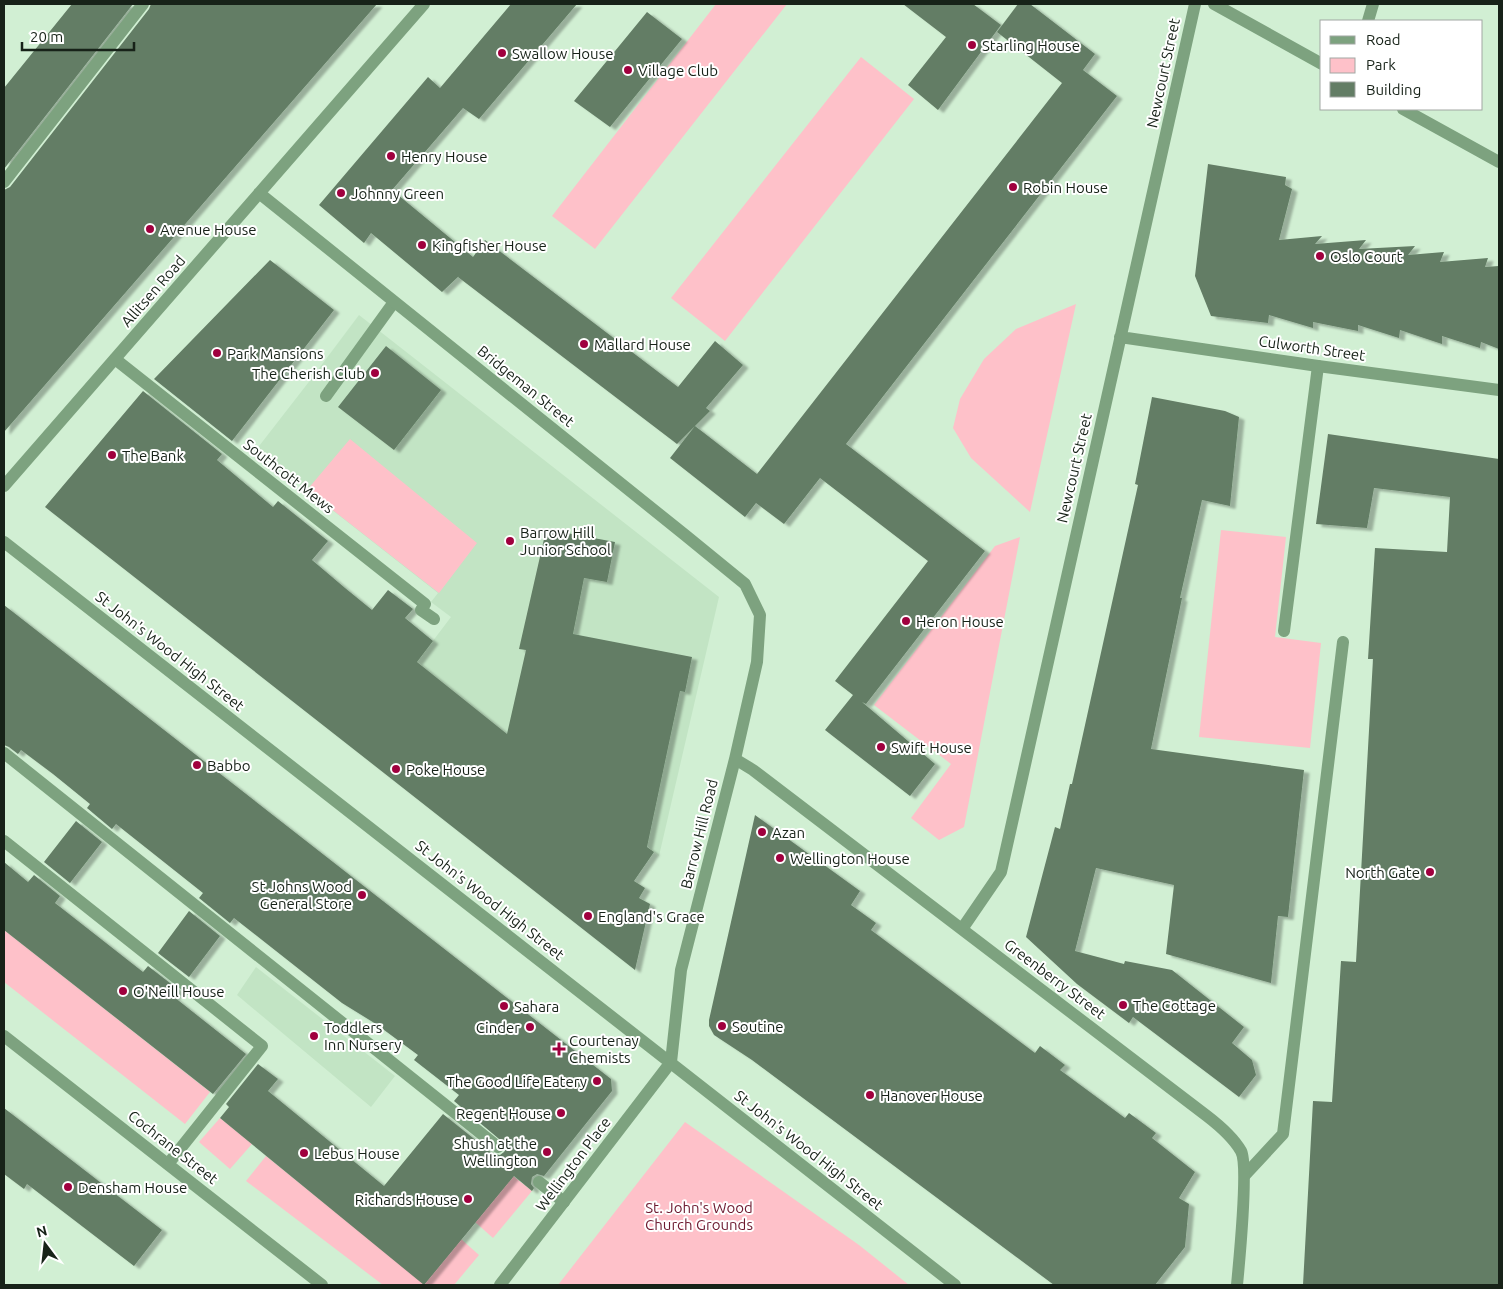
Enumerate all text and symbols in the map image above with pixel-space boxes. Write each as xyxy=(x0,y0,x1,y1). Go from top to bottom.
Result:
street label: Newcourt Street xyxy=(1143,16,1183,129)
scale bar xyxy=(22,20,135,52)
legend xyxy=(1320,20,1483,110)
text: 20 m xyxy=(30,28,63,45)
text: Road xyxy=(1366,31,1401,48)
place label: Starling House xyxy=(982,37,1080,54)
marker: Starling House xyxy=(966,39,978,51)
place label: Swallow House xyxy=(512,45,613,62)
marker: Swallow House xyxy=(496,47,508,59)
text: Park xyxy=(1366,56,1396,73)
place label: Village Club xyxy=(638,62,718,79)
marker: Village Club xyxy=(622,64,634,76)
text: Building xyxy=(1366,81,1421,98)
place label: Henry House xyxy=(401,148,488,165)
marker: Henry House xyxy=(385,150,397,162)
place label: Robin House xyxy=(1023,179,1108,196)
marker: Robin House xyxy=(1007,181,1019,193)
place label: Johnny Green xyxy=(351,185,444,202)
marker: Johnny Green xyxy=(335,187,347,199)
place label: Avenue House xyxy=(160,221,257,238)
marker: Avenue House xyxy=(144,223,156,235)
place label: Kingfisher House xyxy=(432,237,547,254)
marker: Kingfisher House xyxy=(416,239,428,251)
place label: Oslo Court xyxy=(1330,248,1402,265)
marker: Oslo Court xyxy=(1314,250,1326,262)
street label: Allitsen Road xyxy=(118,252,188,330)
street label: Culworth Street xyxy=(1258,332,1366,364)
place label: Mallard House xyxy=(594,336,691,353)
marker: Mallard House xyxy=(578,338,590,350)
street label: Bridgeman Street xyxy=(474,342,578,430)
place label: Park Mansions xyxy=(227,345,324,362)
marker: Park Mansions xyxy=(211,347,223,359)
place label: The Cherish Club xyxy=(252,365,365,382)
marker: The Cherish Club xyxy=(369,367,381,379)
street label: Newcourt Street xyxy=(1053,412,1095,524)
street label: Southcott Mews xyxy=(240,435,338,517)
place label: The Bank xyxy=(122,447,184,464)
marker: The Bank xyxy=(106,449,118,461)
place label: Barrow Hill Junior School xyxy=(520,524,611,558)
marker: Barrow Hill Junior School xyxy=(504,535,516,547)
street label: St John's Wood High Street xyxy=(92,588,248,714)
place label: Heron House xyxy=(916,613,1004,630)
marker: Heron House xyxy=(900,615,912,627)
place label: Swift House xyxy=(891,739,972,756)
marker: Swift House xyxy=(875,741,887,753)
place label: Babbo xyxy=(207,757,251,774)
marker: Babbo xyxy=(191,759,203,771)
place label: Poke House xyxy=(406,761,485,778)
marker: Poke House xyxy=(390,763,402,775)
street label: Barrow Hill Road xyxy=(677,777,721,891)
place label: Azan xyxy=(772,824,805,841)
marker: Azan xyxy=(756,826,768,838)
street label: St John's Wood High Street xyxy=(412,837,568,963)
place label: Wellington House xyxy=(790,850,910,867)
marker: Wellington House xyxy=(774,852,786,864)
place label: North Gate xyxy=(1345,864,1420,881)
marker: North Gate xyxy=(1424,866,1436,878)
place label: St Johns Wood General Store xyxy=(252,878,352,912)
marker: St Johns Wood General Store xyxy=(356,889,368,901)
place label: England's Grace xyxy=(598,908,705,925)
marker: England's Grace xyxy=(582,910,594,922)
street label: Greenberry Street xyxy=(1001,935,1109,1023)
place label: O'Neill House xyxy=(133,983,225,1000)
marker: O'Neill House xyxy=(117,985,129,997)
place label: The Cottage xyxy=(1133,997,1216,1014)
place label: Sahara xyxy=(514,998,559,1015)
marker: The Cottage xyxy=(1117,999,1129,1011)
marker: Sahara xyxy=(498,1000,510,1012)
place label: Soutine xyxy=(732,1018,784,1035)
place label: Toddlers Inn Nursery xyxy=(324,1019,401,1053)
place label: Cinder xyxy=(476,1019,520,1036)
marker: Soutine xyxy=(716,1020,728,1032)
marker: Cinder xyxy=(524,1021,536,1033)
marker: Toddlers Inn Nursery xyxy=(308,1030,320,1042)
place label: Courtenay Chemists xyxy=(569,1032,639,1066)
marker: Courtenay Chemists xyxy=(553,1043,565,1055)
place label: The Good Life Eatery xyxy=(446,1073,587,1090)
marker: The Good Life Eatery xyxy=(591,1075,603,1087)
street label: St John's Wood High Street xyxy=(731,1087,887,1213)
place label: Hanover House xyxy=(880,1087,983,1104)
marker: Hanover House xyxy=(864,1089,876,1101)
place label: Regent House xyxy=(456,1105,551,1122)
street label: Cochrane Street xyxy=(125,1107,221,1187)
marker: Regent House xyxy=(555,1107,567,1119)
street label: Wellington Place xyxy=(532,1114,614,1214)
place label: Shush at the Wellington xyxy=(454,1135,537,1169)
place label: Lebus House xyxy=(314,1145,400,1162)
marker: Shush at the Wellington xyxy=(541,1146,553,1158)
marker: Lebus House xyxy=(298,1147,310,1159)
place label: Densham House xyxy=(78,1179,187,1196)
marker: Densham House xyxy=(62,1181,74,1193)
place label: Richards House xyxy=(355,1191,458,1208)
marker: Richards House xyxy=(462,1193,474,1205)
park label: St. John's Wood Church Grounds xyxy=(645,1199,753,1233)
north arrow xyxy=(20,1219,70,1269)
text: N xyxy=(35,1222,49,1241)

